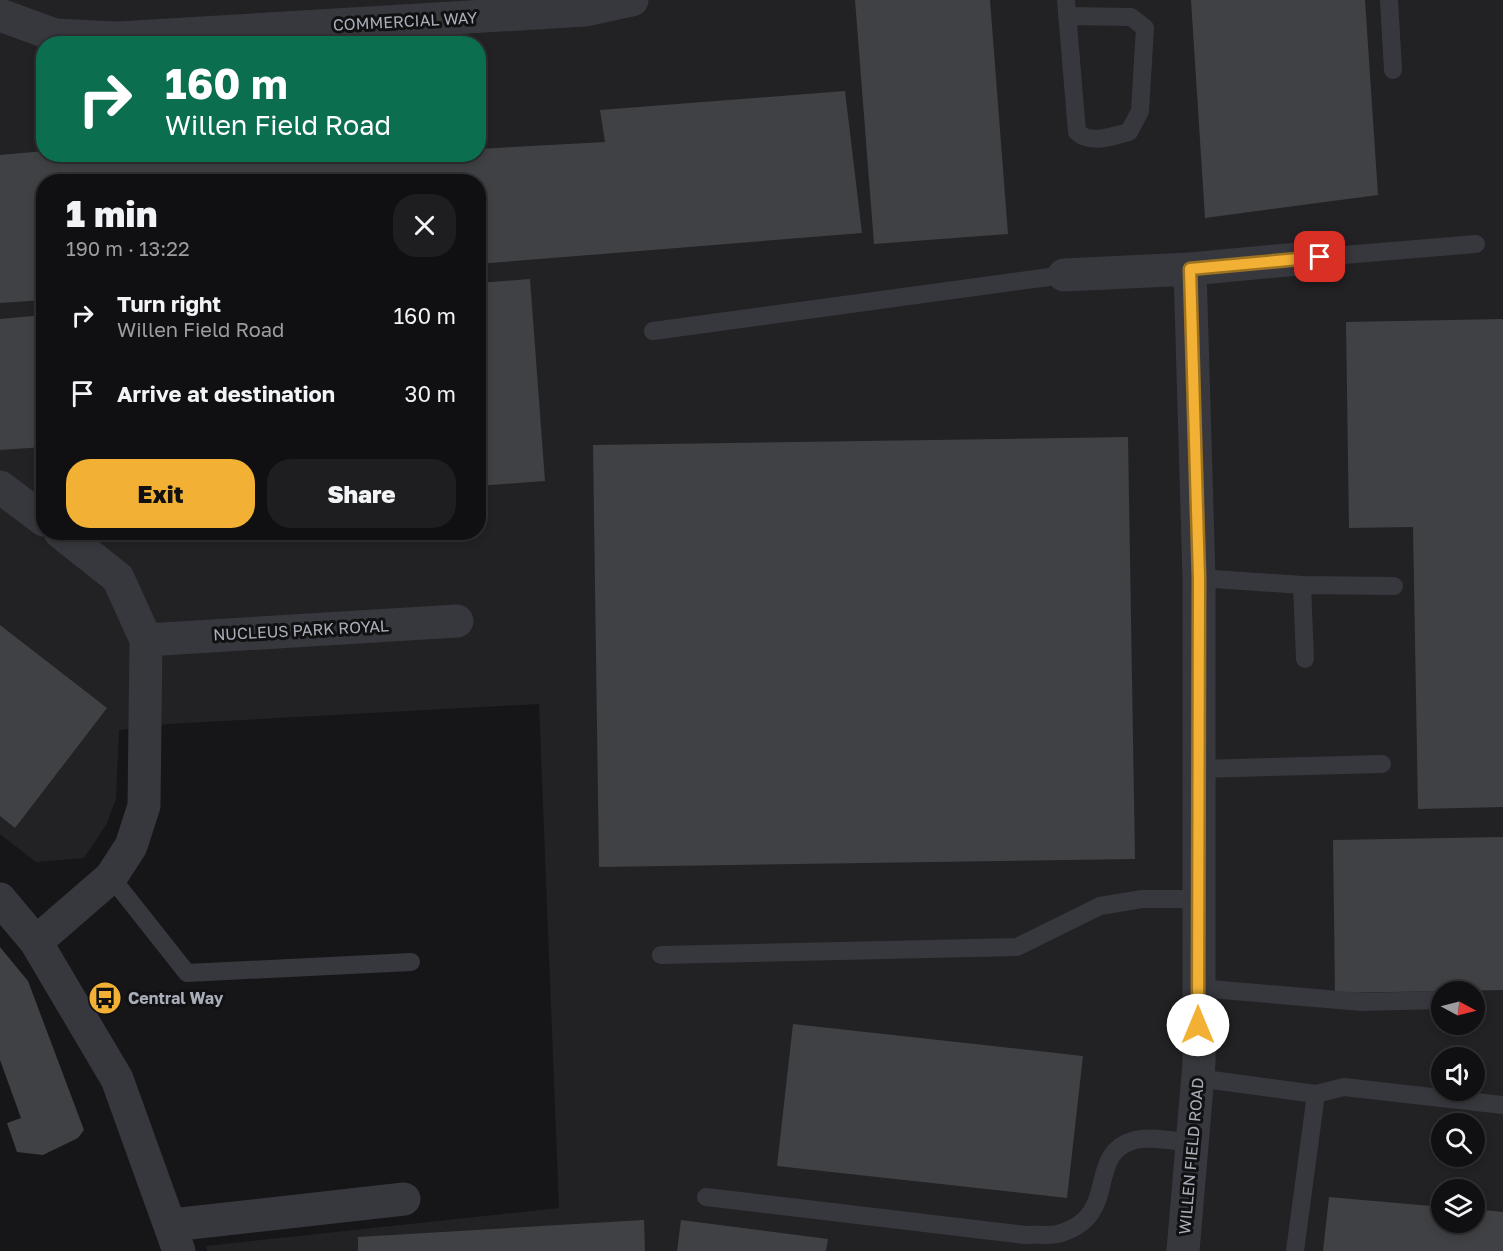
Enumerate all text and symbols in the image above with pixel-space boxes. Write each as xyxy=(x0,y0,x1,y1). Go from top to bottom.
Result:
street label: COMMERCIAL WAY xyxy=(332,7,478,35)
text: 160 m xyxy=(165,58,288,108)
icon: right xyxy=(66,60,144,138)
text: Willen Field Road xyxy=(165,109,391,141)
text: 1 min xyxy=(66,192,157,235)
button: close xyxy=(393,194,456,257)
pin xyxy=(1294,231,1345,282)
text: 190 m · 13:22 xyxy=(66,236,190,260)
icon: arrive xyxy=(1303,240,1336,273)
text: Turn right xyxy=(117,290,221,317)
icon: right xyxy=(66,299,99,332)
text: 160 m xyxy=(393,302,456,329)
text: Willen Field Road xyxy=(117,317,284,341)
icon: arrive xyxy=(66,377,99,410)
text: Arrive at destination xyxy=(117,380,335,407)
text: 30 m xyxy=(405,380,456,407)
button: Exit xyxy=(66,459,255,528)
button: Share xyxy=(267,459,456,528)
street label: NUCLEUS PARK ROYAL xyxy=(213,615,389,645)
bus stop icon: Central Way xyxy=(87,980,123,1016)
north arrow xyxy=(1431,981,1485,1035)
map controls xyxy=(1431,981,1485,1233)
place label: Central Way xyxy=(128,988,224,1008)
position arrow xyxy=(1166,993,1230,1057)
button: sound xyxy=(1431,1047,1485,1101)
street label: WILLEN FIELD ROAD xyxy=(1174,1077,1208,1235)
button: search xyxy=(1431,1113,1485,1167)
button: layers xyxy=(1431,1179,1485,1233)

